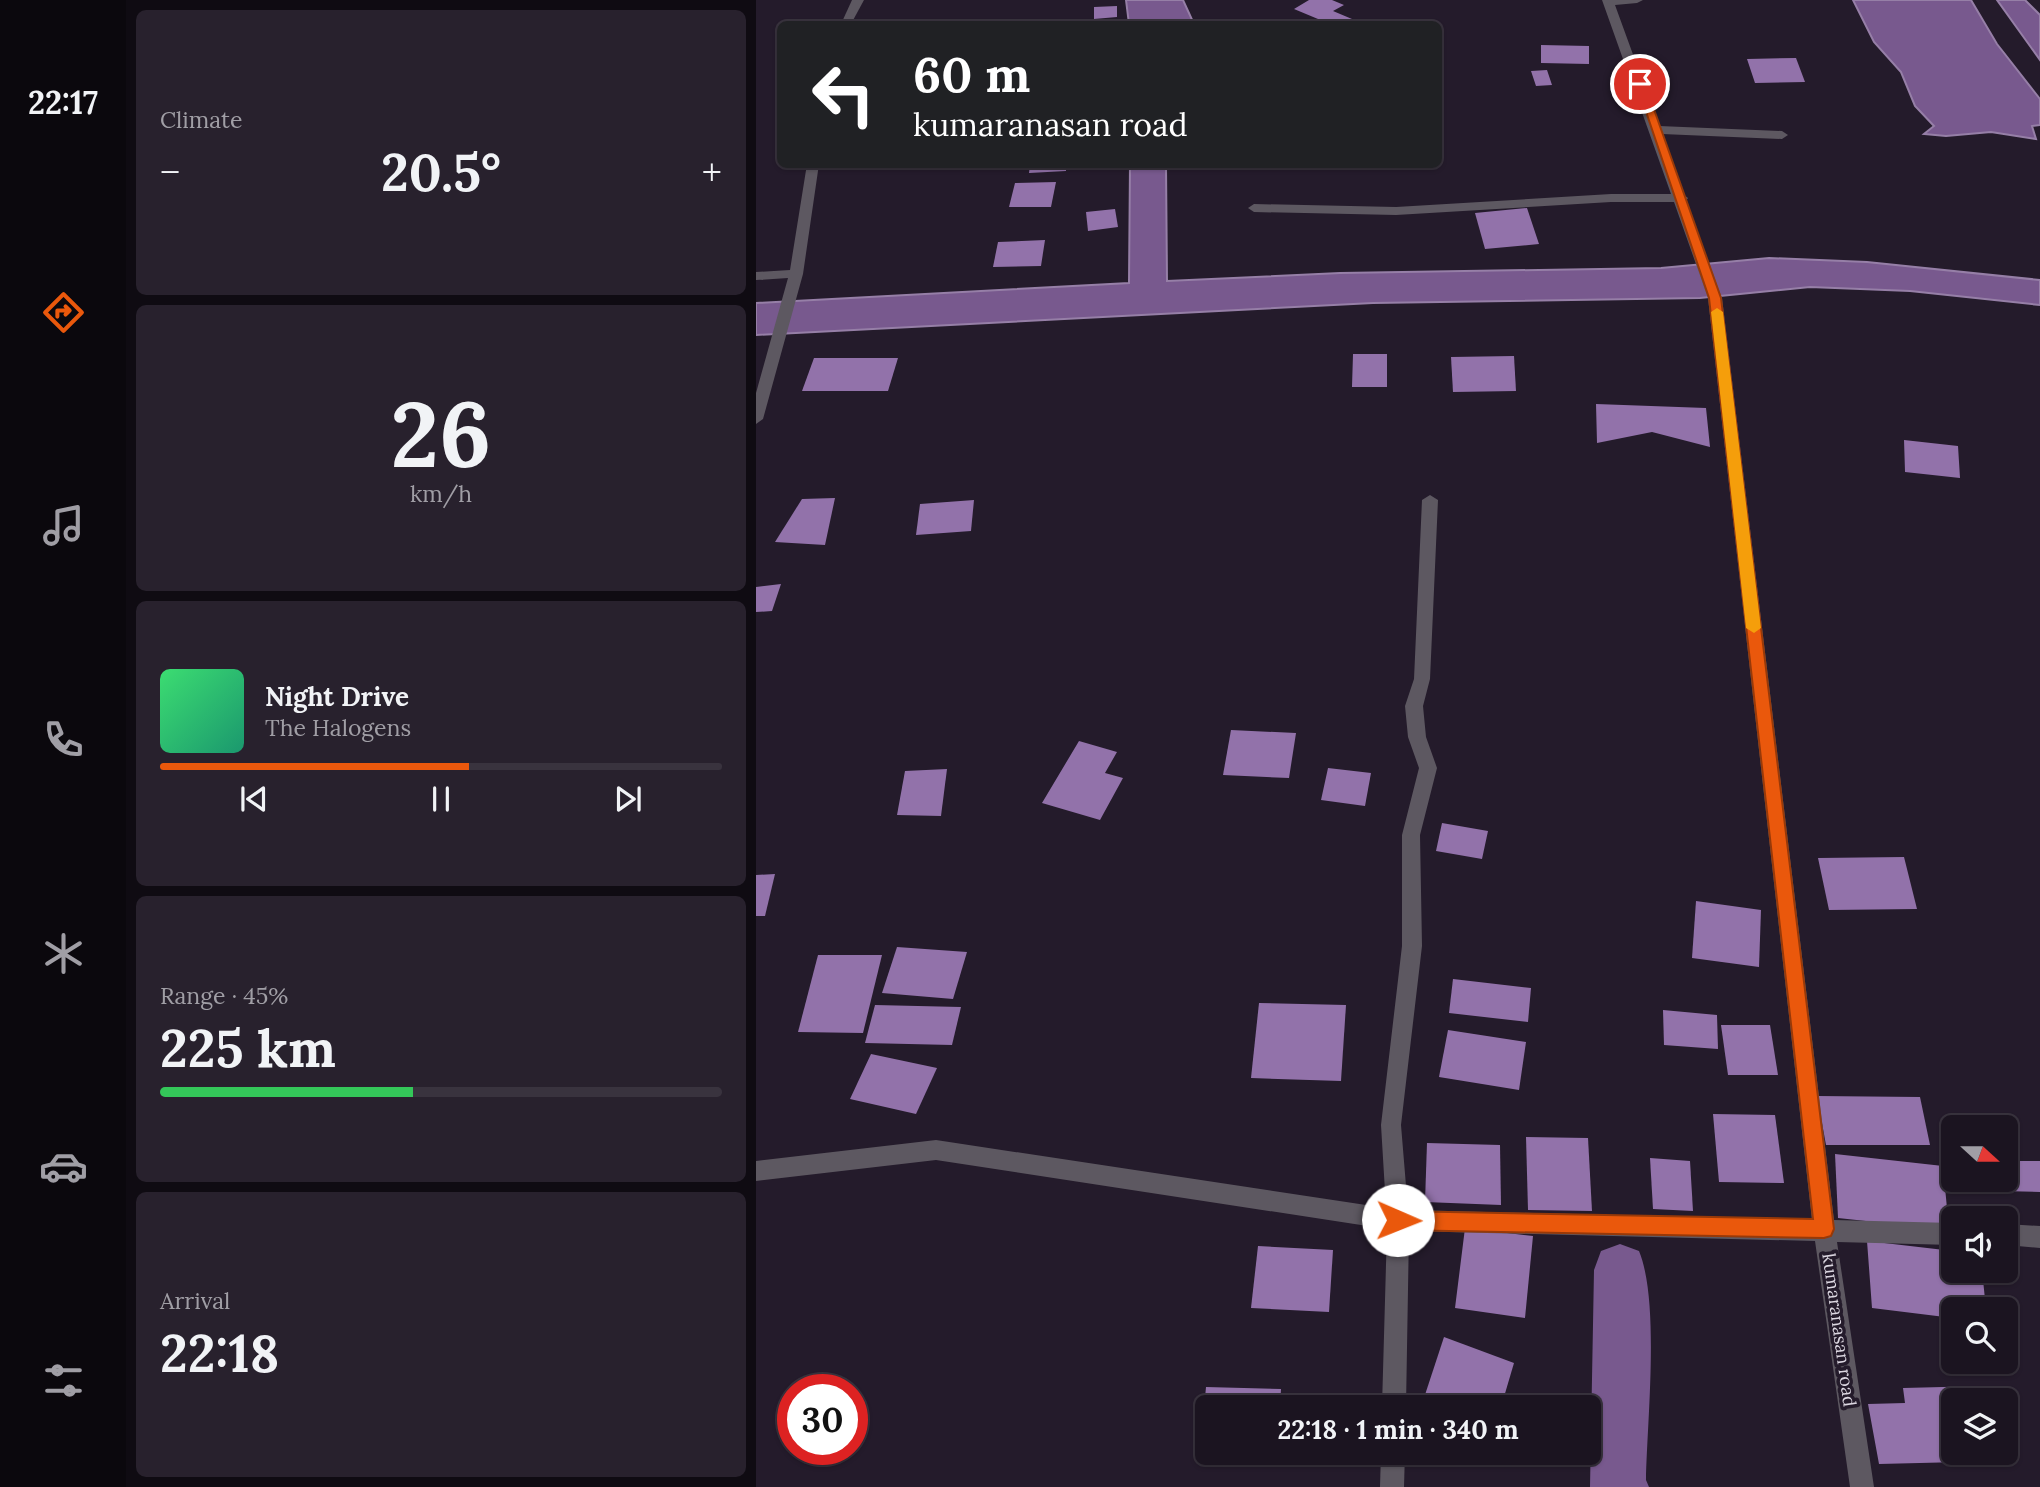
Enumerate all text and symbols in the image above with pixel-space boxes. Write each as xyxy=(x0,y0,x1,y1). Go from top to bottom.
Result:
text: 60 m xyxy=(913,43,1030,105)
icon: left xyxy=(798,49,889,140)
pin xyxy=(1610,54,1670,114)
icon: arrive xyxy=(1621,65,1659,103)
text: 22:17 xyxy=(28,82,98,123)
text: kumaranasan road xyxy=(913,104,1188,145)
text: Climate xyxy=(160,105,242,134)
text: 20.5° xyxy=(381,139,501,205)
text: − xyxy=(160,148,180,196)
text: + xyxy=(702,148,722,196)
icon: directions xyxy=(39,288,88,337)
text: 26 xyxy=(391,375,491,492)
text: km/h xyxy=(410,479,472,508)
icon: music xyxy=(39,501,88,550)
text: Night Drive xyxy=(265,680,409,713)
text: The Halogens xyxy=(265,713,411,742)
icon: phone xyxy=(39,715,88,764)
icon: previous xyxy=(235,780,273,818)
icon: pause xyxy=(422,780,460,818)
icon: next xyxy=(609,780,647,818)
icon: climate xyxy=(39,929,88,978)
text: Range · 45% xyxy=(160,981,288,1010)
text: 225 km xyxy=(160,1015,336,1081)
north arrow xyxy=(1941,1115,2018,1192)
map controls xyxy=(1941,1115,2018,1465)
icon: car xyxy=(39,1142,88,1191)
position arrow xyxy=(1361,1183,1435,1257)
button: sound xyxy=(1941,1206,2018,1283)
street label: kumaranasan road xyxy=(1817,1252,1862,1408)
text: Arrival xyxy=(160,1286,230,1315)
button: search xyxy=(1941,1297,2018,1374)
text: 22:18 xyxy=(160,1320,279,1386)
icon: filters xyxy=(39,1356,88,1405)
speed limit sign: 30 xyxy=(777,1374,868,1465)
button: layers xyxy=(1941,1388,2018,1465)
text: 22:18 · 1 min · 340 m xyxy=(1277,1413,1519,1446)

